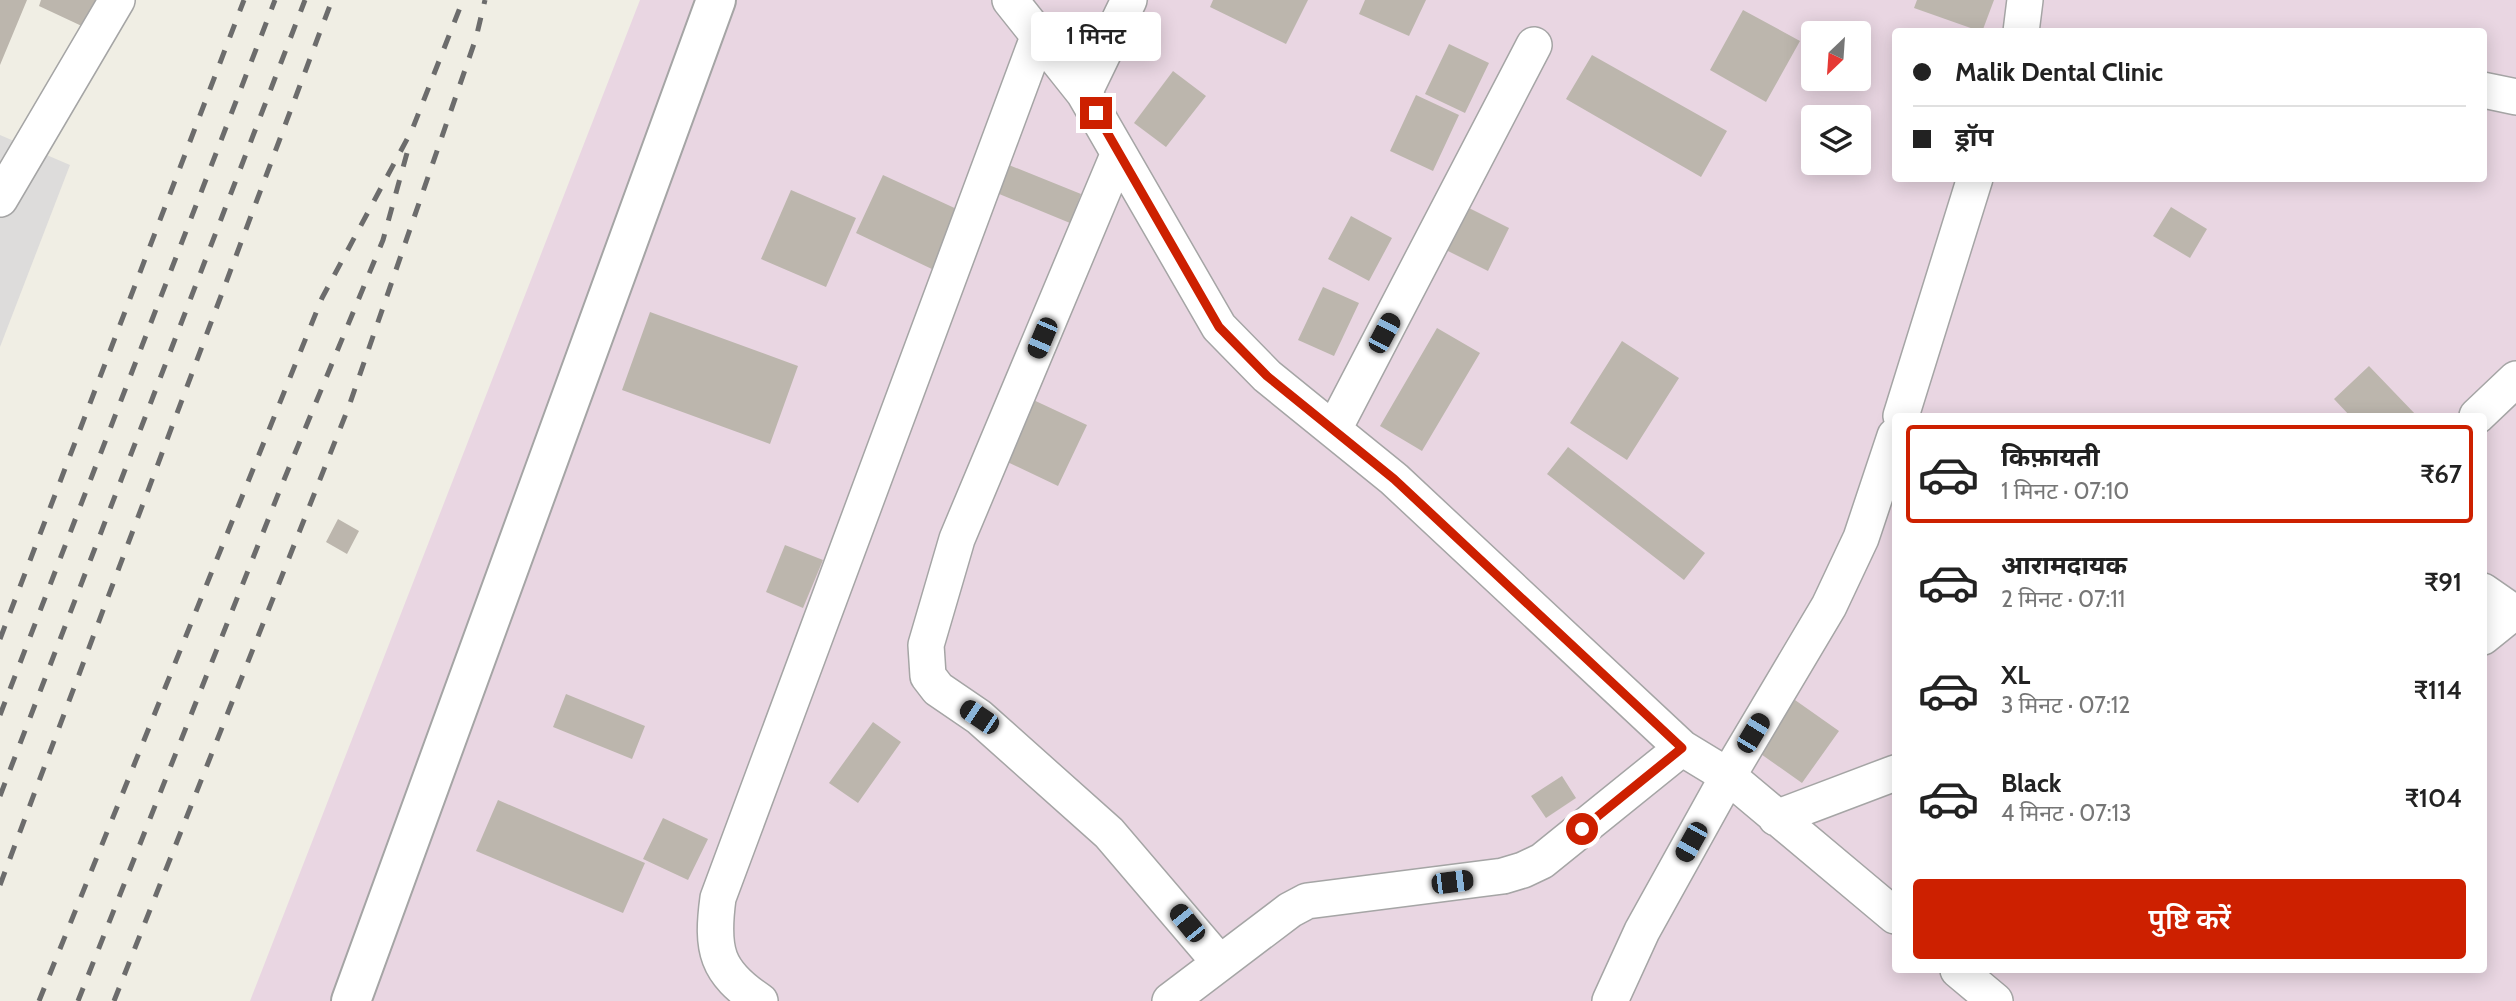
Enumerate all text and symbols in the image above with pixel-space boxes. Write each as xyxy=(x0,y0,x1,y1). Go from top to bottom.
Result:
callout: 1 मिनट xyxy=(1031,11,1161,60)
north arrow xyxy=(1801,21,1871,91)
map controls xyxy=(1801,21,1871,175)
text: 1 मिनट xyxy=(1066,22,1126,50)
text: Malik Dental Clinic xyxy=(1955,56,2163,88)
route end xyxy=(1080,97,1112,129)
button: layers xyxy=(1801,105,1871,175)
text: ड्रॉप xyxy=(1955,121,1993,153)
car xyxy=(1365,310,1404,356)
car xyxy=(1025,315,1060,361)
text: किफ़ायती xyxy=(2001,441,2100,473)
icon: car xyxy=(1917,443,1980,506)
text: ₹67 xyxy=(2420,458,2462,490)
text: 1 मिनट · 07:10 xyxy=(2001,477,2129,505)
text: आरामदायक xyxy=(2001,549,2127,581)
icon: car xyxy=(1917,551,1980,614)
text: ₹91 xyxy=(2424,566,2462,598)
text: 2 मिनट · 07:11 xyxy=(2001,585,2125,613)
icon: car xyxy=(1917,659,1980,722)
text: XL xyxy=(2001,659,2030,691)
text: ₹114 xyxy=(2414,674,2462,706)
text: 3 मिनट · 07:12 xyxy=(2001,691,2130,719)
car xyxy=(956,697,1003,737)
car xyxy=(1734,710,1773,756)
icon: car xyxy=(1917,767,1980,830)
text: Black xyxy=(2001,767,2061,799)
text: ₹104 xyxy=(2405,782,2462,814)
text: 4 मिनट · 07:13 xyxy=(2001,799,2131,827)
route start xyxy=(1566,813,1598,845)
car xyxy=(1672,819,1711,865)
car xyxy=(1430,869,1475,895)
button: पुष्टि करें xyxy=(1913,879,2466,959)
car xyxy=(1166,900,1209,946)

